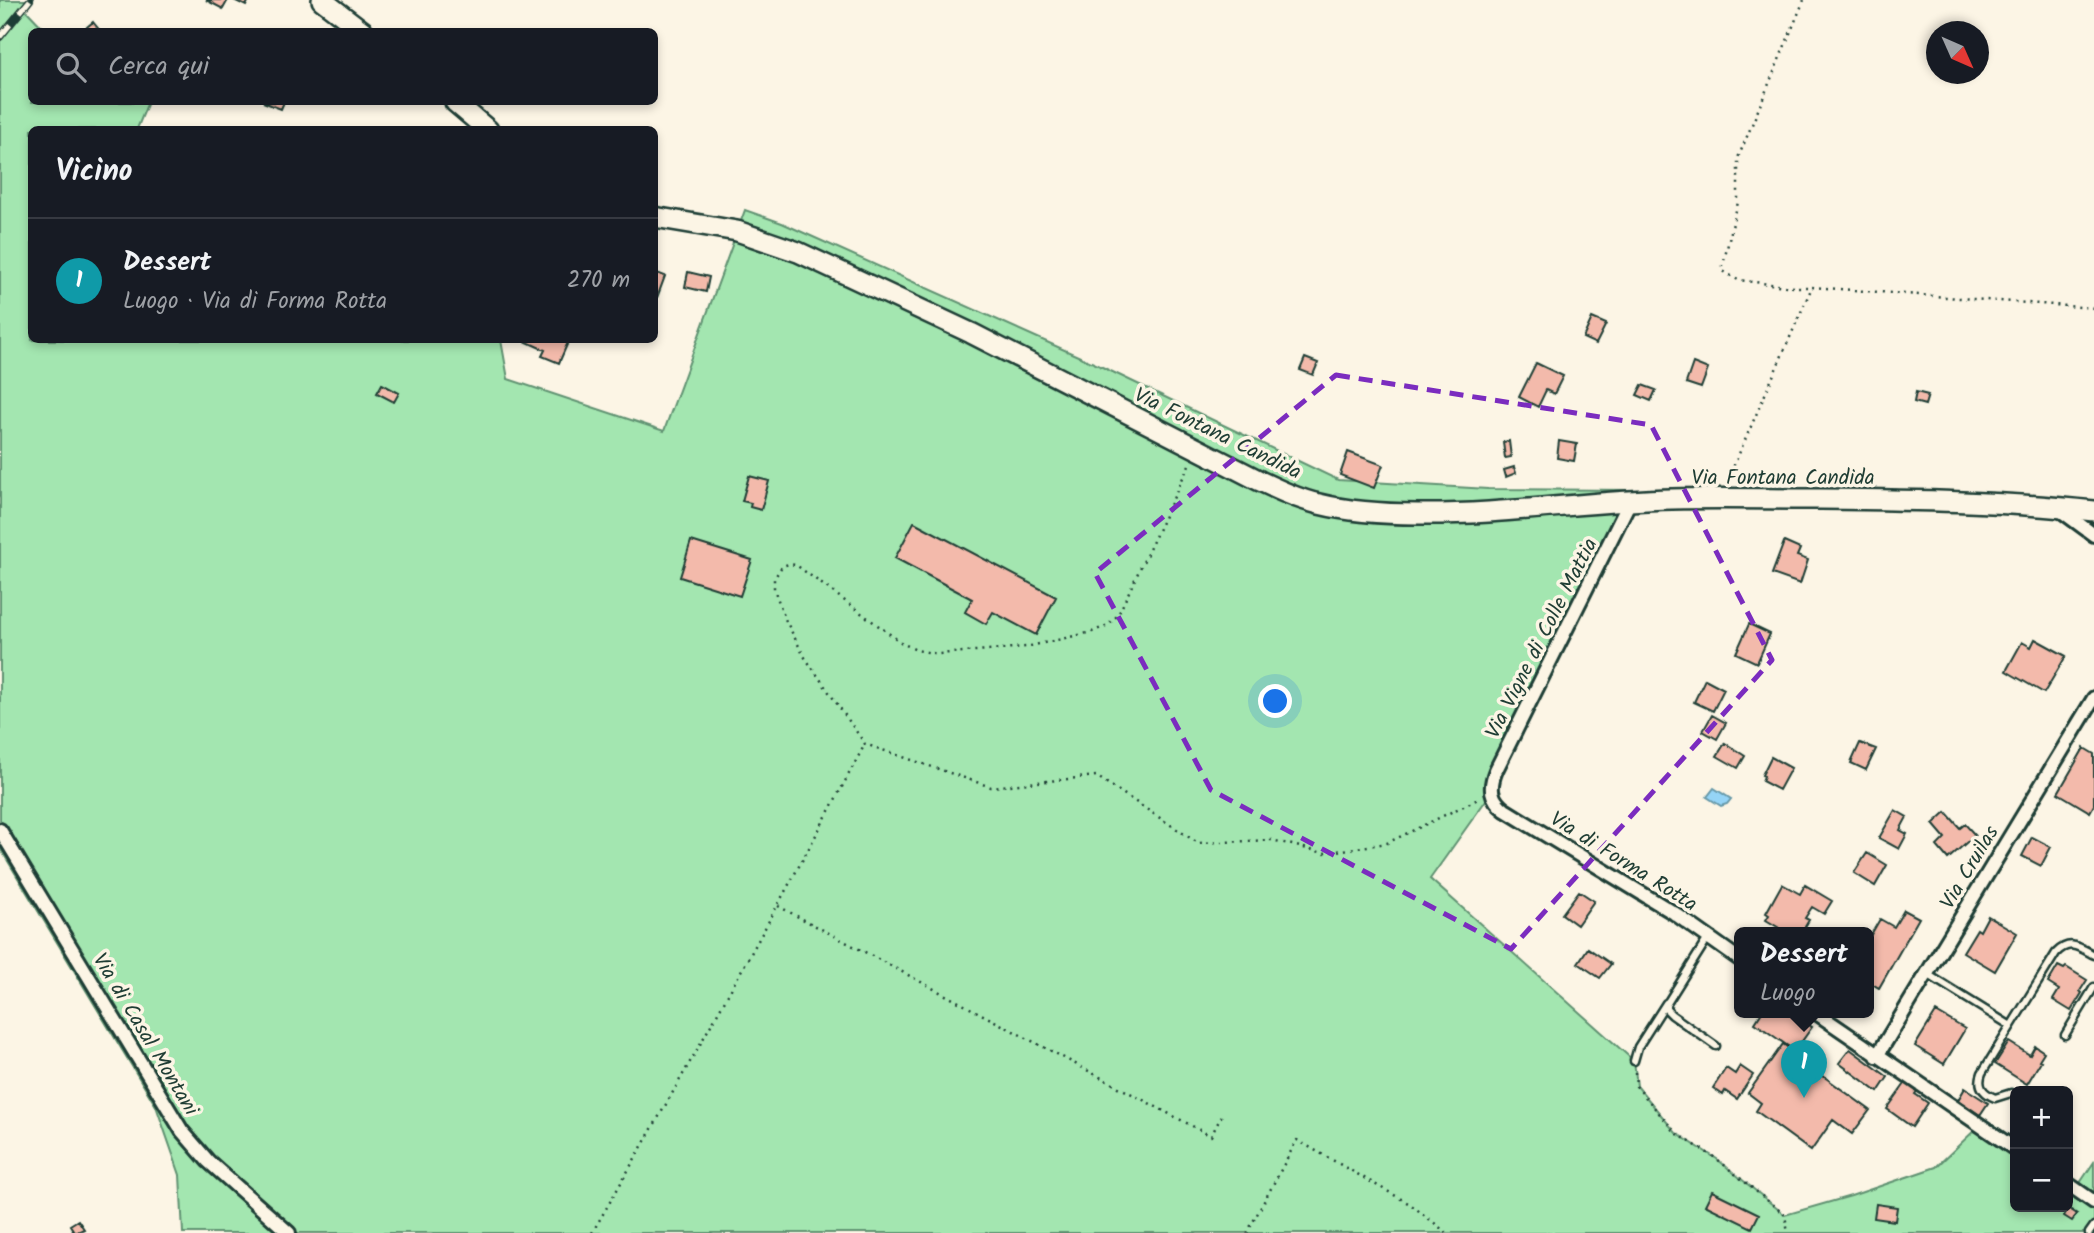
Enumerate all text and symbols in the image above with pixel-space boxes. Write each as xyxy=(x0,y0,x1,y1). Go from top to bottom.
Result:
north arrow xyxy=(1926,21,1989,84)
search box xyxy=(28,28,658,105)
text: Cerca qui xyxy=(108,46,209,88)
icon: search xyxy=(52,48,90,86)
text: Vicino xyxy=(56,148,133,196)
text: Dessert xyxy=(123,242,211,284)
text: 1 xyxy=(76,263,82,299)
text: 270 m xyxy=(567,263,630,299)
text: Luogo · Via di Forma Rotta xyxy=(123,284,387,320)
street label: Via Fontana Candida xyxy=(1128,379,1307,489)
street label: Via Fontana Candida xyxy=(1692,462,1875,495)
street label: Via Vigne di Colle Mattia xyxy=(1477,533,1607,745)
your location xyxy=(1258,684,1292,718)
street label: Via di Forma Rotta xyxy=(1543,804,1703,921)
street label: Via Cruilas xyxy=(1932,819,2008,916)
popup xyxy=(1734,927,1874,1018)
text: Dessert xyxy=(1760,934,1848,976)
street label: Via di Casal Montani xyxy=(83,947,207,1123)
text: Luogo xyxy=(1760,976,1815,1012)
pin: 1 xyxy=(1781,1040,1827,1098)
map controls xyxy=(2010,1086,2073,1212)
button: + xyxy=(2010,1086,2073,1149)
button: − xyxy=(2010,1149,2073,1212)

